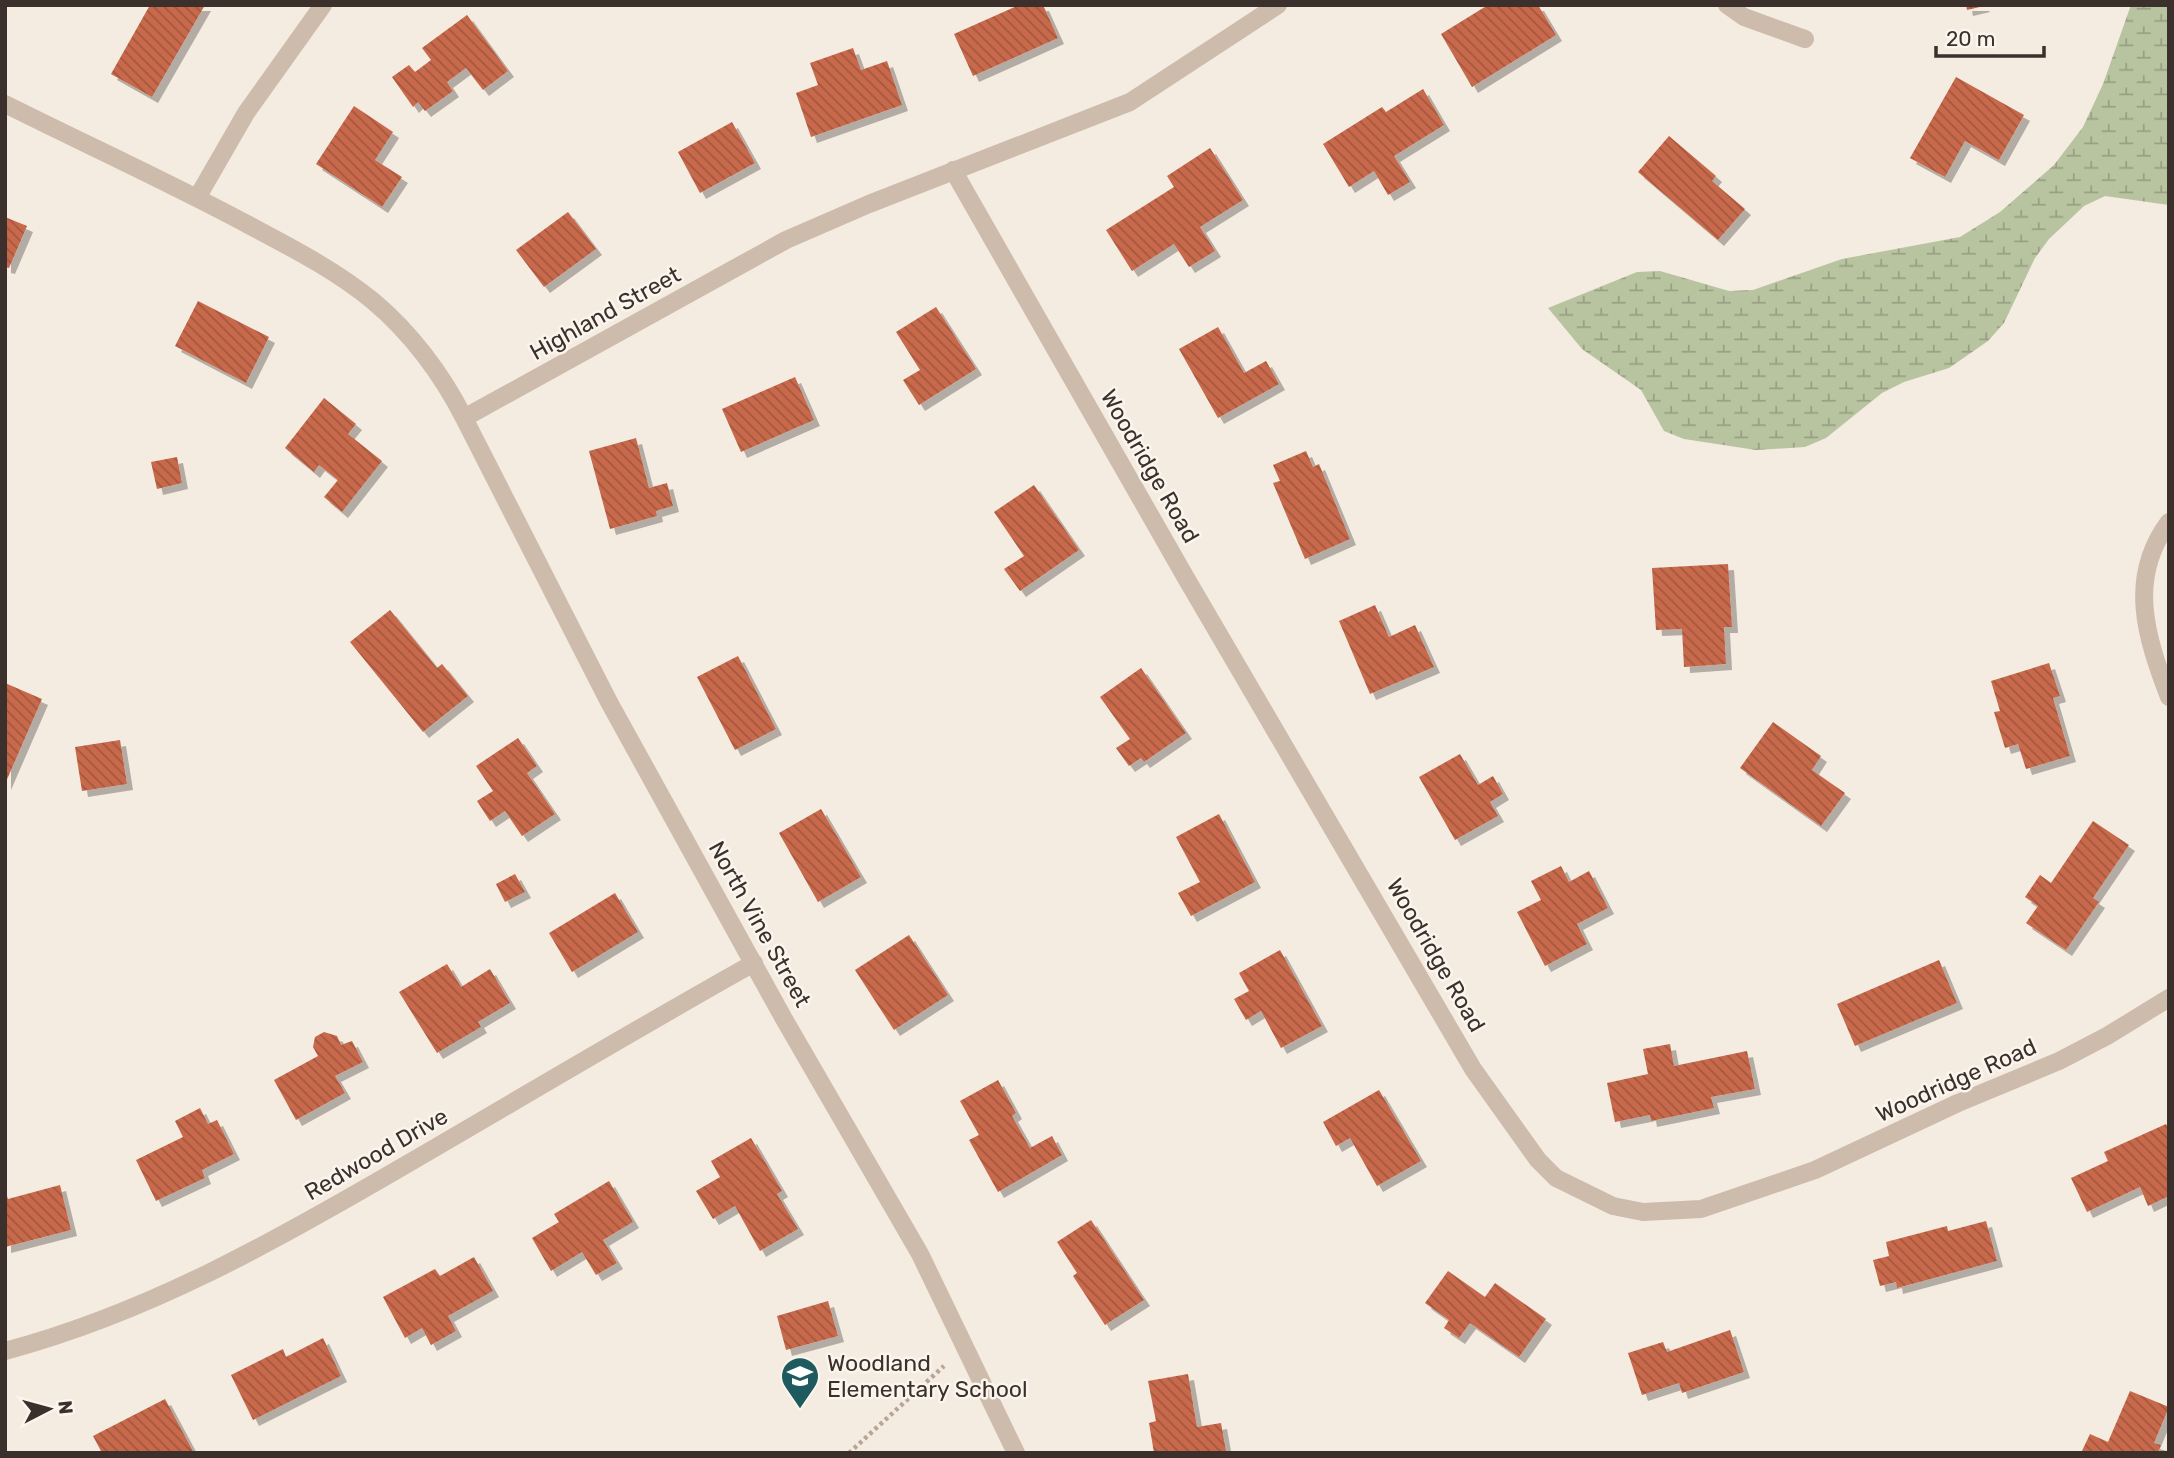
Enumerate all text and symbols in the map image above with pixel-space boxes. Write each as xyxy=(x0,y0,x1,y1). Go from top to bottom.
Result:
scale bar xyxy=(1936,14,2044,58)
text: 20 m xyxy=(1946,26,1995,51)
street label: Highland Street xyxy=(525,260,685,366)
street label: Woodridge Road xyxy=(1095,384,1205,548)
street label: North Vine Street xyxy=(703,836,817,1012)
street label: Woodridge Road xyxy=(1381,873,1491,1037)
street label: Woodridge Road xyxy=(1871,1032,2041,1128)
street label: Redwood Drive xyxy=(299,1102,453,1206)
place label: Woodland Elementary School xyxy=(827,1349,1028,1403)
school or university icon: Woodland Elementary School xyxy=(779,1355,821,1410)
north arrow xyxy=(14,1374,84,1444)
text: N xyxy=(53,1399,78,1415)

